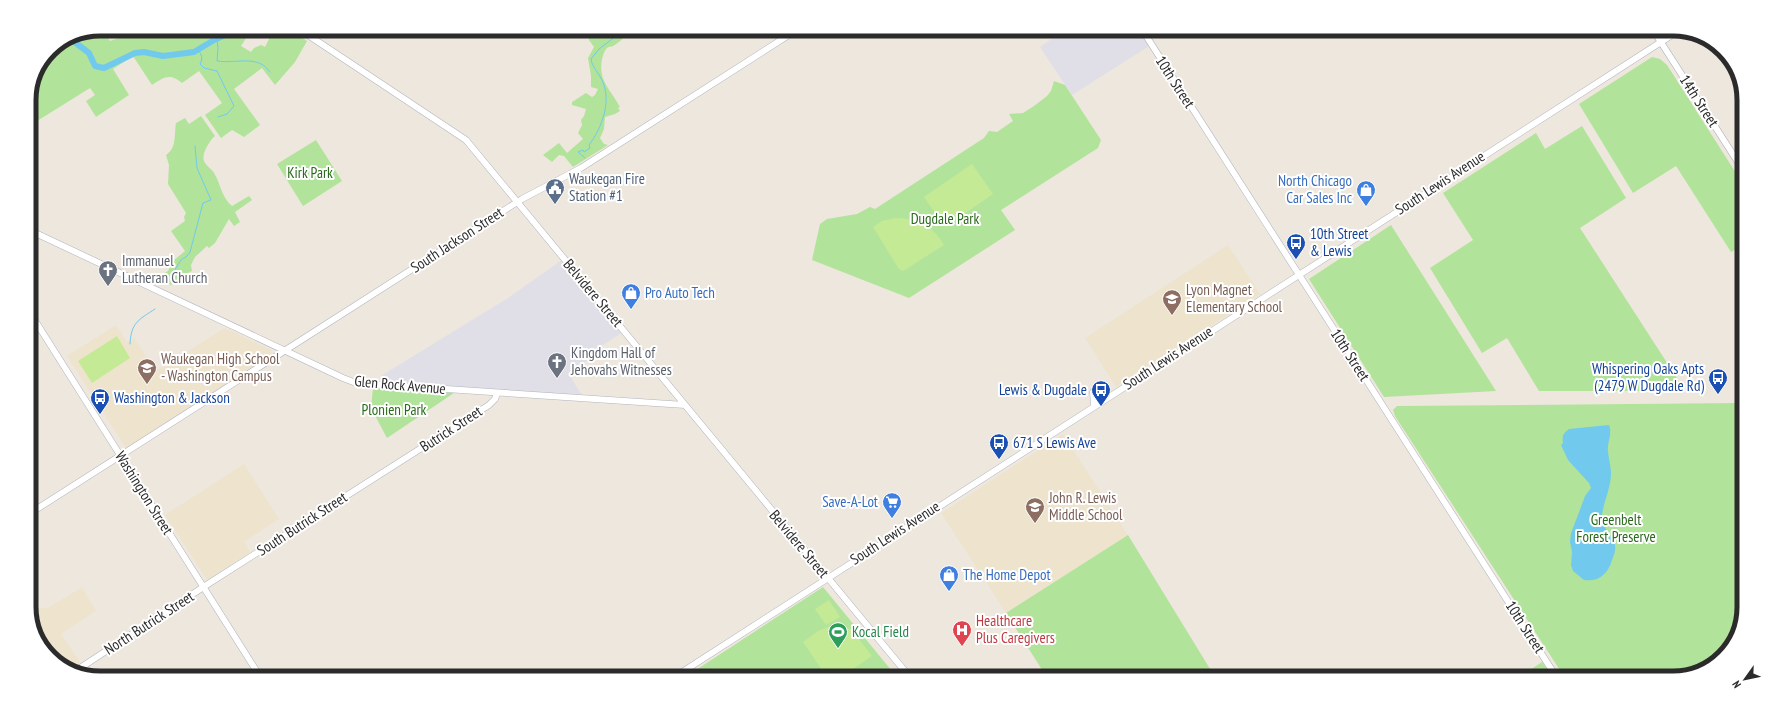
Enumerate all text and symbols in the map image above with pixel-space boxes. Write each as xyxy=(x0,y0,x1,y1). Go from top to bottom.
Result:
street label: 10th Street xyxy=(1152,52,1199,111)
street label: 14th Street xyxy=(1676,71,1723,130)
street label: South Lewis Avenue xyxy=(1391,147,1488,219)
park label: Kirk Park xyxy=(287,163,333,182)
place label: Waukegan Fire Station #1 xyxy=(569,169,645,205)
place label: North Chicago Car Sales Inc xyxy=(1278,171,1353,207)
public building icon: Waukegan Fire Station #1 xyxy=(544,177,566,205)
shop icon: North Chicago Car Sales Inc xyxy=(1355,179,1377,207)
street label: South Jackson Street xyxy=(407,203,507,277)
park label: Dugdale Park xyxy=(911,209,979,228)
place label: 10th Street & Lewis xyxy=(1310,224,1368,260)
bus stop icon: 10th Street & Lewis xyxy=(1285,232,1307,260)
place label: Immanuel Lutheran Church xyxy=(122,251,207,287)
street label: Belvidere Street xyxy=(559,255,627,331)
church icon: Immanuel Lutheran Church xyxy=(97,259,119,287)
place label: Lyon Magnet Elementary School xyxy=(1186,280,1283,316)
shop icon: Pro Auto Tech xyxy=(620,282,642,310)
place label: Pro Auto Tech xyxy=(645,283,715,302)
school or university icon: Lyon Magnet Elementary School xyxy=(1161,288,1183,316)
street label: South Lewis Avenue xyxy=(1119,322,1216,394)
street label: 10th Street xyxy=(1327,325,1374,384)
place label: Kingdom Hall of Jehovahs Witnesses xyxy=(570,343,672,379)
place label: Waukegan High School - Washington Campus xyxy=(161,349,280,385)
church icon: Kingdom Hall of Jehovahs Witnesses xyxy=(546,351,568,379)
school or university icon: Waukegan High School - Washington Campus xyxy=(136,357,158,385)
place label: Whispering Oaks Apts (2479 W Dugdale Rd) xyxy=(1592,359,1704,395)
bus stop icon: Whispering Oaks Apts (2479 W Dugdale Rd) xyxy=(1707,367,1729,395)
street label: Glen Rock Avenue xyxy=(354,371,446,398)
bus stop icon: Lewis & Dugdale xyxy=(1090,379,1112,407)
place label: Lewis & Dugdale xyxy=(999,380,1087,399)
bus stop icon: Washington & Jackson xyxy=(89,387,111,415)
place label: Washington & Jackson xyxy=(114,388,230,407)
park label: Plonien Park xyxy=(362,400,427,419)
street label: Butrick Street xyxy=(416,402,485,456)
bus stop icon: 671 S Lewis Ave xyxy=(988,432,1010,460)
place label: 671 S Lewis Ave xyxy=(1013,433,1096,452)
street label: Washington Street xyxy=(111,447,178,538)
street label: South Butrick Street xyxy=(253,487,350,560)
place label: John R. Lewis Middle School xyxy=(1048,488,1123,524)
supermarket icon: Save-A-Lot xyxy=(881,491,903,519)
place label: Save-A-Lot xyxy=(822,492,878,511)
school or university icon: John R. Lewis Middle School xyxy=(1024,496,1046,524)
street label: South Lewis Avenue xyxy=(846,497,943,569)
street label: Belvidere Street xyxy=(765,506,833,582)
park label: Greenbelt Forest Preserve xyxy=(1576,510,1656,546)
shop icon: The Home Depot xyxy=(938,564,960,592)
place label: The Home Depot xyxy=(963,565,1051,584)
street label: North Butrick Street xyxy=(100,587,197,659)
street label: 10th Street xyxy=(1502,597,1549,656)
place label: Healthcare Plus Caregivers xyxy=(976,611,1055,647)
hospital icon: Healthcare Plus Caregivers xyxy=(951,619,973,647)
sports icon: Kocal Field xyxy=(827,621,849,649)
place label: Kocal Field xyxy=(852,622,909,641)
north arrow xyxy=(1725,659,1765,699)
text: N xyxy=(1729,678,1744,691)

